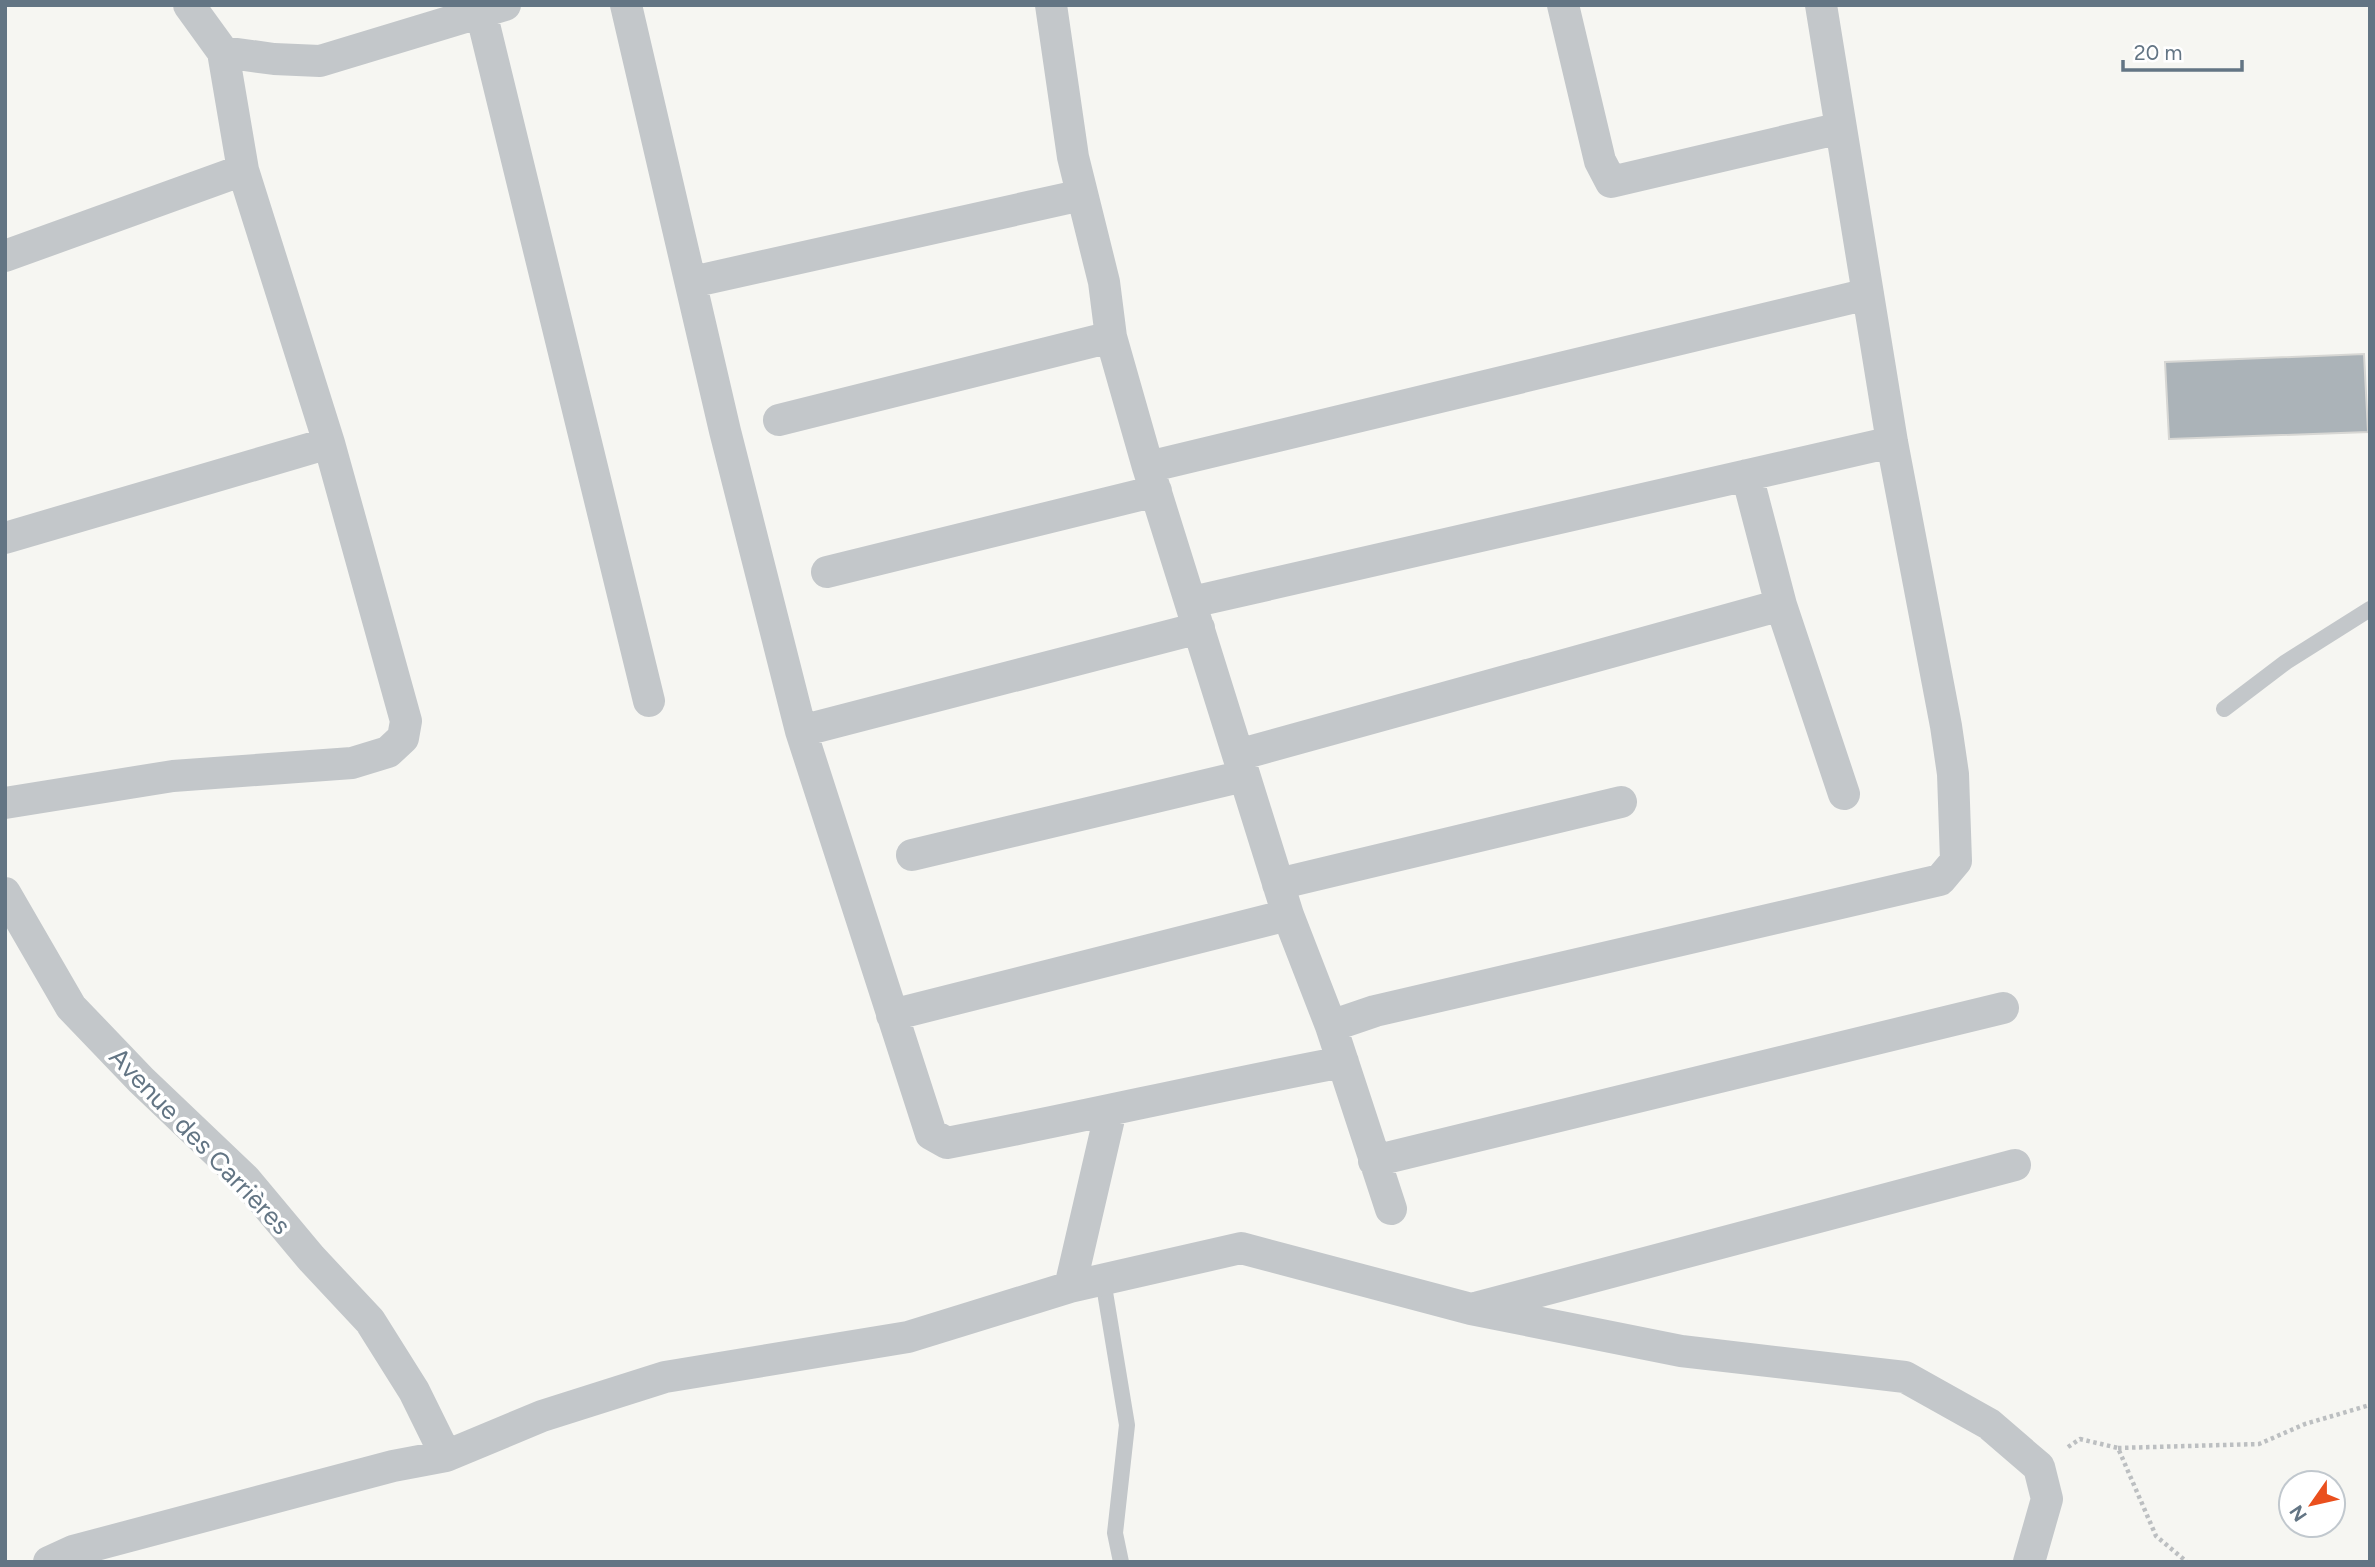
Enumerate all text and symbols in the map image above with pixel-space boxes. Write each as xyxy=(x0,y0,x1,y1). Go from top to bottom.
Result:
scale bar xyxy=(2123,28,2242,72)
text: 20 m xyxy=(2134,40,2182,65)
street label: Avenue des Carrières xyxy=(103,1041,297,1241)
north arrow xyxy=(2277,1469,2347,1539)
text: N xyxy=(2285,1501,2312,1526)

